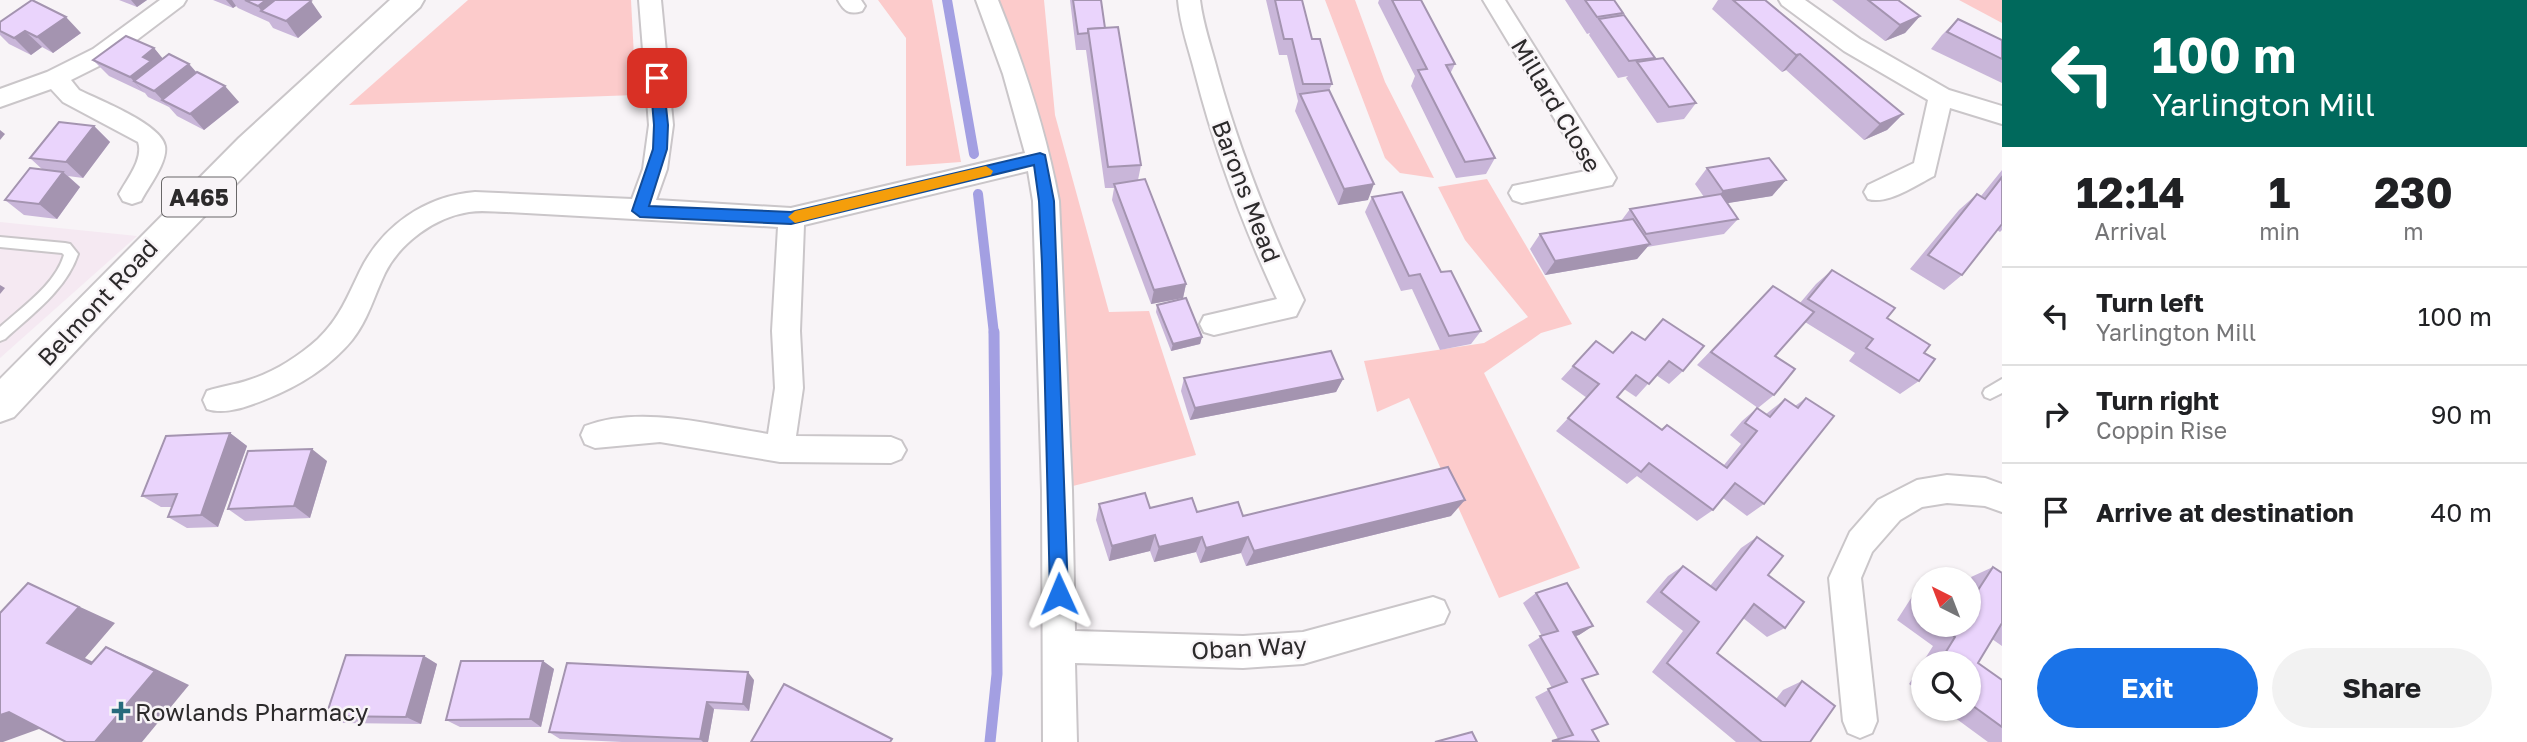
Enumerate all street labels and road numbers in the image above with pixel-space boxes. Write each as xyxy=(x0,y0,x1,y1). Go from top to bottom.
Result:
street label: Millard Close xyxy=(1506,33,1608,177)
street label: Barons Mead xyxy=(1207,116,1287,266)
road number: A465 xyxy=(162,178,236,216)
street label: Belmont Road xyxy=(31,233,163,371)
street label: Oban Way xyxy=(1191,629,1307,665)

